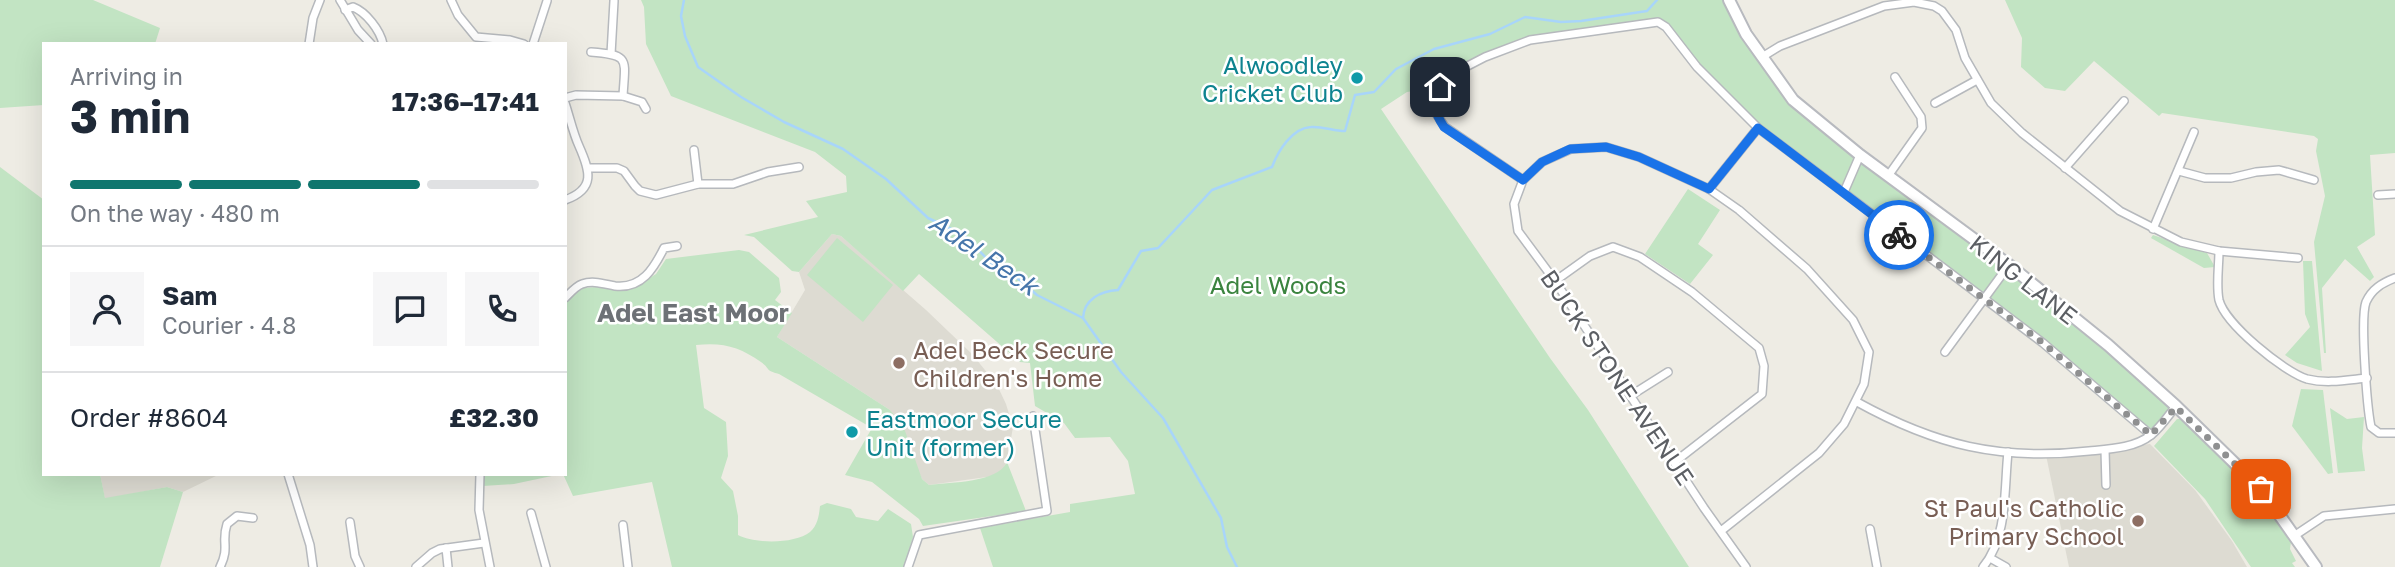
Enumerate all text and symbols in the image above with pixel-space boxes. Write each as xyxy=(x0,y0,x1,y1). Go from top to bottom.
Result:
place label: Alwoodley Cricket Club xyxy=(1202,50,1343,107)
pin xyxy=(1410,57,1470,117)
text: Arriving in xyxy=(70,62,183,90)
icon: home xyxy=(1421,68,1459,106)
marker: Alwoodley Cricket Club xyxy=(1349,70,1365,86)
text: 17:36–17:41 xyxy=(391,86,539,117)
text: 3 min xyxy=(70,88,190,143)
text: On the way · 480 m xyxy=(70,199,280,227)
courier xyxy=(1864,200,1934,270)
water label: Adel Beck xyxy=(924,206,1046,303)
icon: bike xyxy=(1880,216,1918,254)
street label: KING LANE xyxy=(1964,228,2084,330)
street label: BUCK STONE AVENUE xyxy=(1535,264,1701,490)
park label: Adel Woods xyxy=(1210,270,1346,299)
button: person xyxy=(70,272,144,346)
button: chat xyxy=(373,272,447,346)
button: phone xyxy=(465,272,539,346)
text: Sam xyxy=(162,280,217,311)
district label: Adel East Moor xyxy=(597,297,789,328)
text: Courier · 4.8 xyxy=(162,311,296,339)
place label: Adel Beck Secure Children's Home xyxy=(913,335,1114,392)
marker: Adel Beck Secure Children's Home xyxy=(891,355,907,371)
text: Order #8604 xyxy=(70,402,228,433)
text: £32.30 xyxy=(449,402,539,433)
place label: Eastmoor Secure Unit (former) xyxy=(866,404,1062,461)
marker: Eastmoor Secure Unit (former) xyxy=(844,424,860,440)
pin xyxy=(2231,459,2291,519)
icon: bag xyxy=(2242,470,2280,508)
place label: St Paul's Catholic Primary School xyxy=(1924,493,2124,550)
marker: St Paul's Catholic Primary School xyxy=(2130,513,2146,529)

